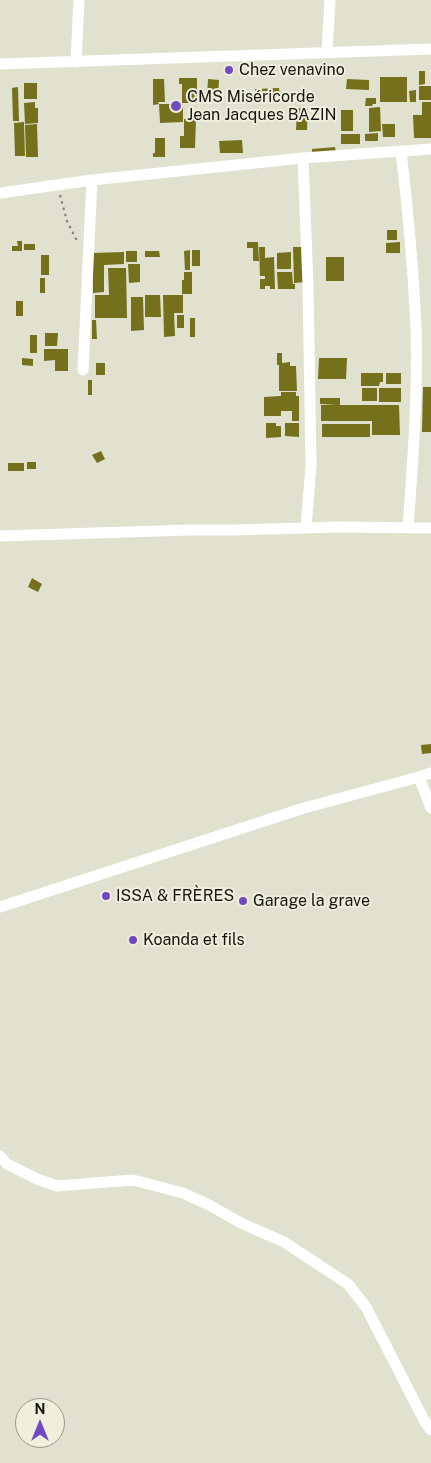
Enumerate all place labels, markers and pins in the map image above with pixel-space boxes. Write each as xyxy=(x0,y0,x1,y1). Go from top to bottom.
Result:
place label: Chez venavino xyxy=(239,60,345,80)
marker: Chez venavino xyxy=(223,64,235,76)
place label: CMS Miséricorde Jean Jacques BAZIN xyxy=(187,87,337,125)
marker: CMS Miséricorde Jean Jacques BAZIN xyxy=(169,99,183,113)
place label: ISSA & FRÈRES xyxy=(116,886,234,906)
marker: ISSA & FRÈRES xyxy=(100,890,112,902)
place label: Garage la grave xyxy=(253,891,370,911)
marker: Garage la grave xyxy=(237,895,249,907)
place label: Koanda et fils xyxy=(143,930,245,950)
marker: Koanda et fils xyxy=(127,934,139,946)

